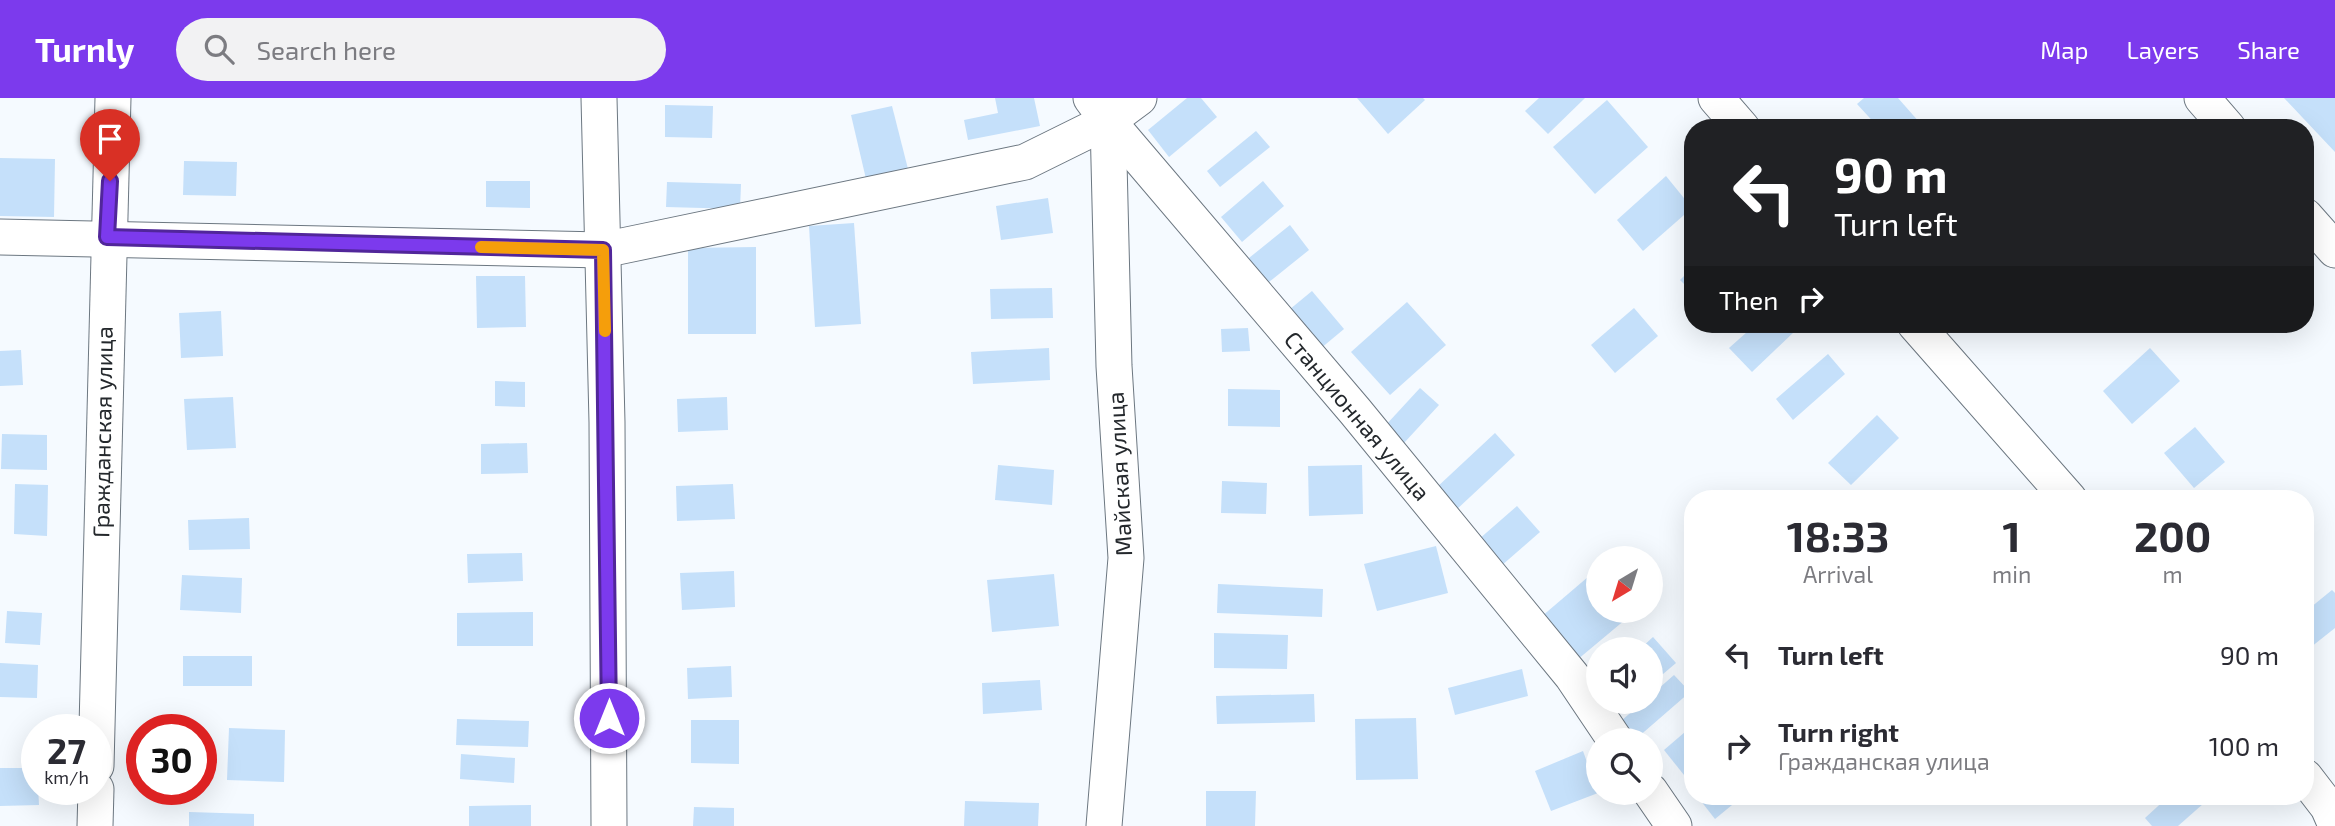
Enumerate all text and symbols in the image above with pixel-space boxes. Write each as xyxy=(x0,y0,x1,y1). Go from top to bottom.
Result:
search box xyxy=(176,18,666,81)
text: Turnly xyxy=(35,29,134,69)
icon: search xyxy=(200,30,238,68)
text: Search here xyxy=(256,34,396,65)
text: Map xyxy=(2040,35,2088,64)
text: Layers xyxy=(2126,35,2199,64)
text: Share xyxy=(2237,35,2300,64)
pin xyxy=(80,109,140,181)
icon: arrive xyxy=(91,120,129,158)
text: 90 m xyxy=(1834,144,1948,203)
icon: left xyxy=(1719,147,1810,238)
text: Turn left xyxy=(1834,204,1958,242)
icon: right xyxy=(1792,280,1830,318)
text: Then xyxy=(1719,284,1778,315)
street label: Станционная улица xyxy=(1278,325,1437,506)
street label: Гражданская улица xyxy=(86,326,119,538)
street label: Майская улица xyxy=(1101,391,1138,557)
text: 18:33 xyxy=(1787,510,1889,560)
text: 1 xyxy=(2003,510,2021,560)
text: 200 xyxy=(2134,510,2211,560)
north arrow xyxy=(1586,546,1662,623)
map controls xyxy=(1586,546,1663,805)
text: Arrival xyxy=(1803,560,1873,588)
text: min xyxy=(1992,560,2031,588)
text: m xyxy=(2163,560,2183,588)
icon: left xyxy=(1719,636,1757,674)
button: sound xyxy=(1586,637,1663,714)
text: Turn left xyxy=(1778,639,1884,670)
text: 90 m xyxy=(2220,639,2279,670)
position arrow xyxy=(572,681,646,755)
speed limit sign: 30 xyxy=(126,714,217,805)
text: Turn right xyxy=(1778,716,1899,747)
icon: right xyxy=(1719,727,1757,765)
button: search xyxy=(1586,728,1663,805)
text: 27 xyxy=(47,729,86,771)
text: 100 m xyxy=(2209,730,2279,761)
text: Гражданская улица xyxy=(1778,747,1990,775)
text: km/h xyxy=(44,766,89,788)

